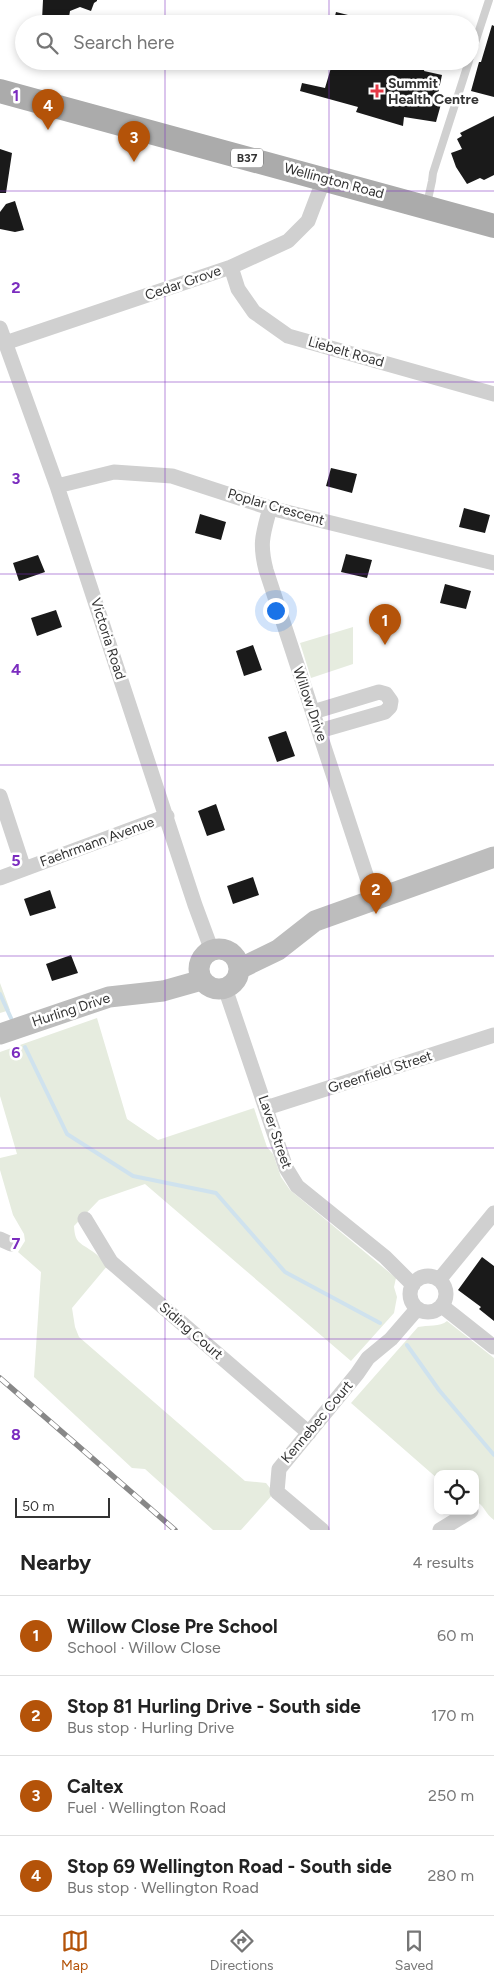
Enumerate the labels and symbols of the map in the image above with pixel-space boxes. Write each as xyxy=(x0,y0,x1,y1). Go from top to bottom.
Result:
place label: Summit Health Centre xyxy=(388,75,479,108)
marker: Summit Health Centre xyxy=(370,84,384,98)
text: 1 xyxy=(13,86,19,105)
pin: 4 xyxy=(32,89,64,130)
pin: 3 xyxy=(118,121,150,162)
road number: B37 xyxy=(231,148,263,168)
street label: Wellington Road xyxy=(282,159,386,203)
street label: Cedar Grove xyxy=(143,262,224,304)
text: 2 xyxy=(11,278,21,297)
street label: Liebelt Road xyxy=(306,333,386,371)
text: 3 xyxy=(12,469,21,488)
street label: Poplar Crescent xyxy=(226,485,326,529)
street label: Victoria Road xyxy=(87,596,129,682)
your location xyxy=(263,598,289,624)
pin: 1 xyxy=(369,604,401,645)
text: 4 xyxy=(11,660,21,679)
street label: Willow Drive xyxy=(289,665,331,744)
street label: Faehrmann Avenue xyxy=(38,813,157,871)
text: 5 xyxy=(11,851,21,870)
pin: 2 xyxy=(360,873,392,914)
street label: Hurling Drive xyxy=(30,989,113,1031)
text: 6 xyxy=(11,1043,21,1062)
street label: Greenfield Street xyxy=(326,1047,434,1097)
street label: Laver Street xyxy=(255,1093,295,1171)
text: 7 xyxy=(12,1234,21,1253)
street label: Siding Court xyxy=(156,1299,226,1363)
street label: Kennebec Court xyxy=(278,1377,356,1467)
text: 8 xyxy=(11,1425,21,1444)
scale bar xyxy=(15,1495,110,1518)

